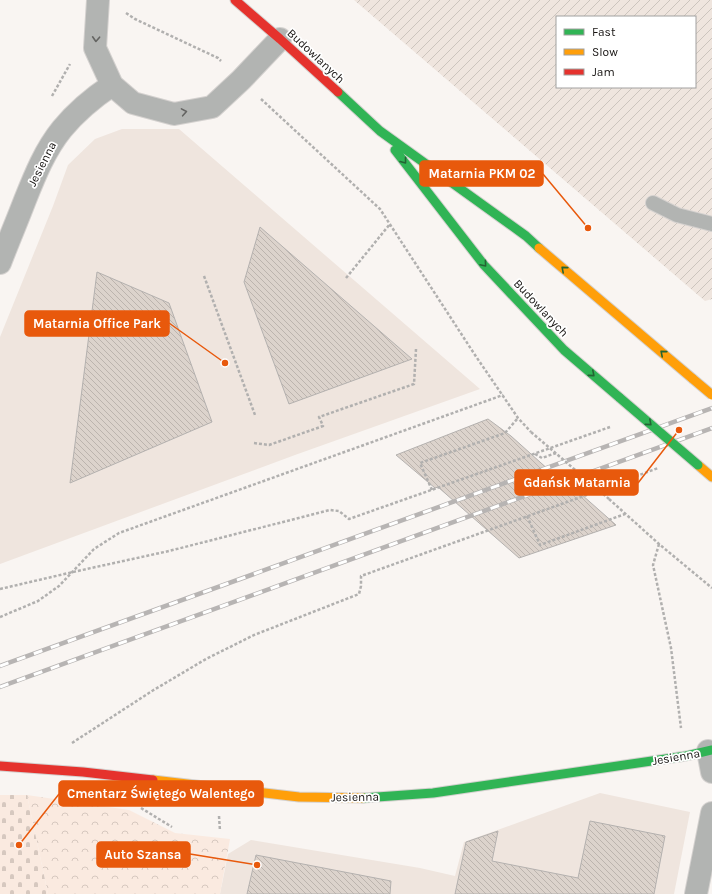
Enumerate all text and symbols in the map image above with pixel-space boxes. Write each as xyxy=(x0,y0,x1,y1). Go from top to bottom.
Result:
legend xyxy=(556,16,696,88)
text: Fast xyxy=(592,25,616,39)
street label: Budowlanych xyxy=(284,26,348,86)
one-way arrow xyxy=(92,36,100,42)
text: Slow xyxy=(592,45,618,59)
text: Jam xyxy=(592,65,615,79)
one-way arrow xyxy=(181,108,188,116)
street label: Jesienna xyxy=(25,139,59,189)
one-way arrow xyxy=(399,157,406,164)
callout: Matarnia PKM 02 xyxy=(420,161,543,186)
text: Matarnia PKM 02 xyxy=(429,166,536,181)
one-way arrow xyxy=(479,259,486,266)
one-way arrow xyxy=(562,266,569,273)
street label: Budowlanych xyxy=(511,276,571,340)
callout: Matarnia Office Park xyxy=(25,311,169,336)
text: Matarnia Office Park xyxy=(33,316,161,331)
one-way arrow xyxy=(660,351,668,358)
one-way arrow xyxy=(587,370,595,377)
one-way arrow xyxy=(645,419,652,426)
callout: Gdańsk Matarnia xyxy=(515,470,638,495)
text: Gdańsk Matarnia xyxy=(523,475,631,490)
street label: Jesienna xyxy=(651,746,701,768)
callout: Cmentarz Świętego Walentego xyxy=(59,781,263,806)
text: Cmentarz Świętego Walentego xyxy=(67,784,255,801)
street label: Jesienna xyxy=(331,790,379,804)
callout: Auto Szansa xyxy=(97,842,190,867)
text: Auto Szansa xyxy=(105,847,181,862)

